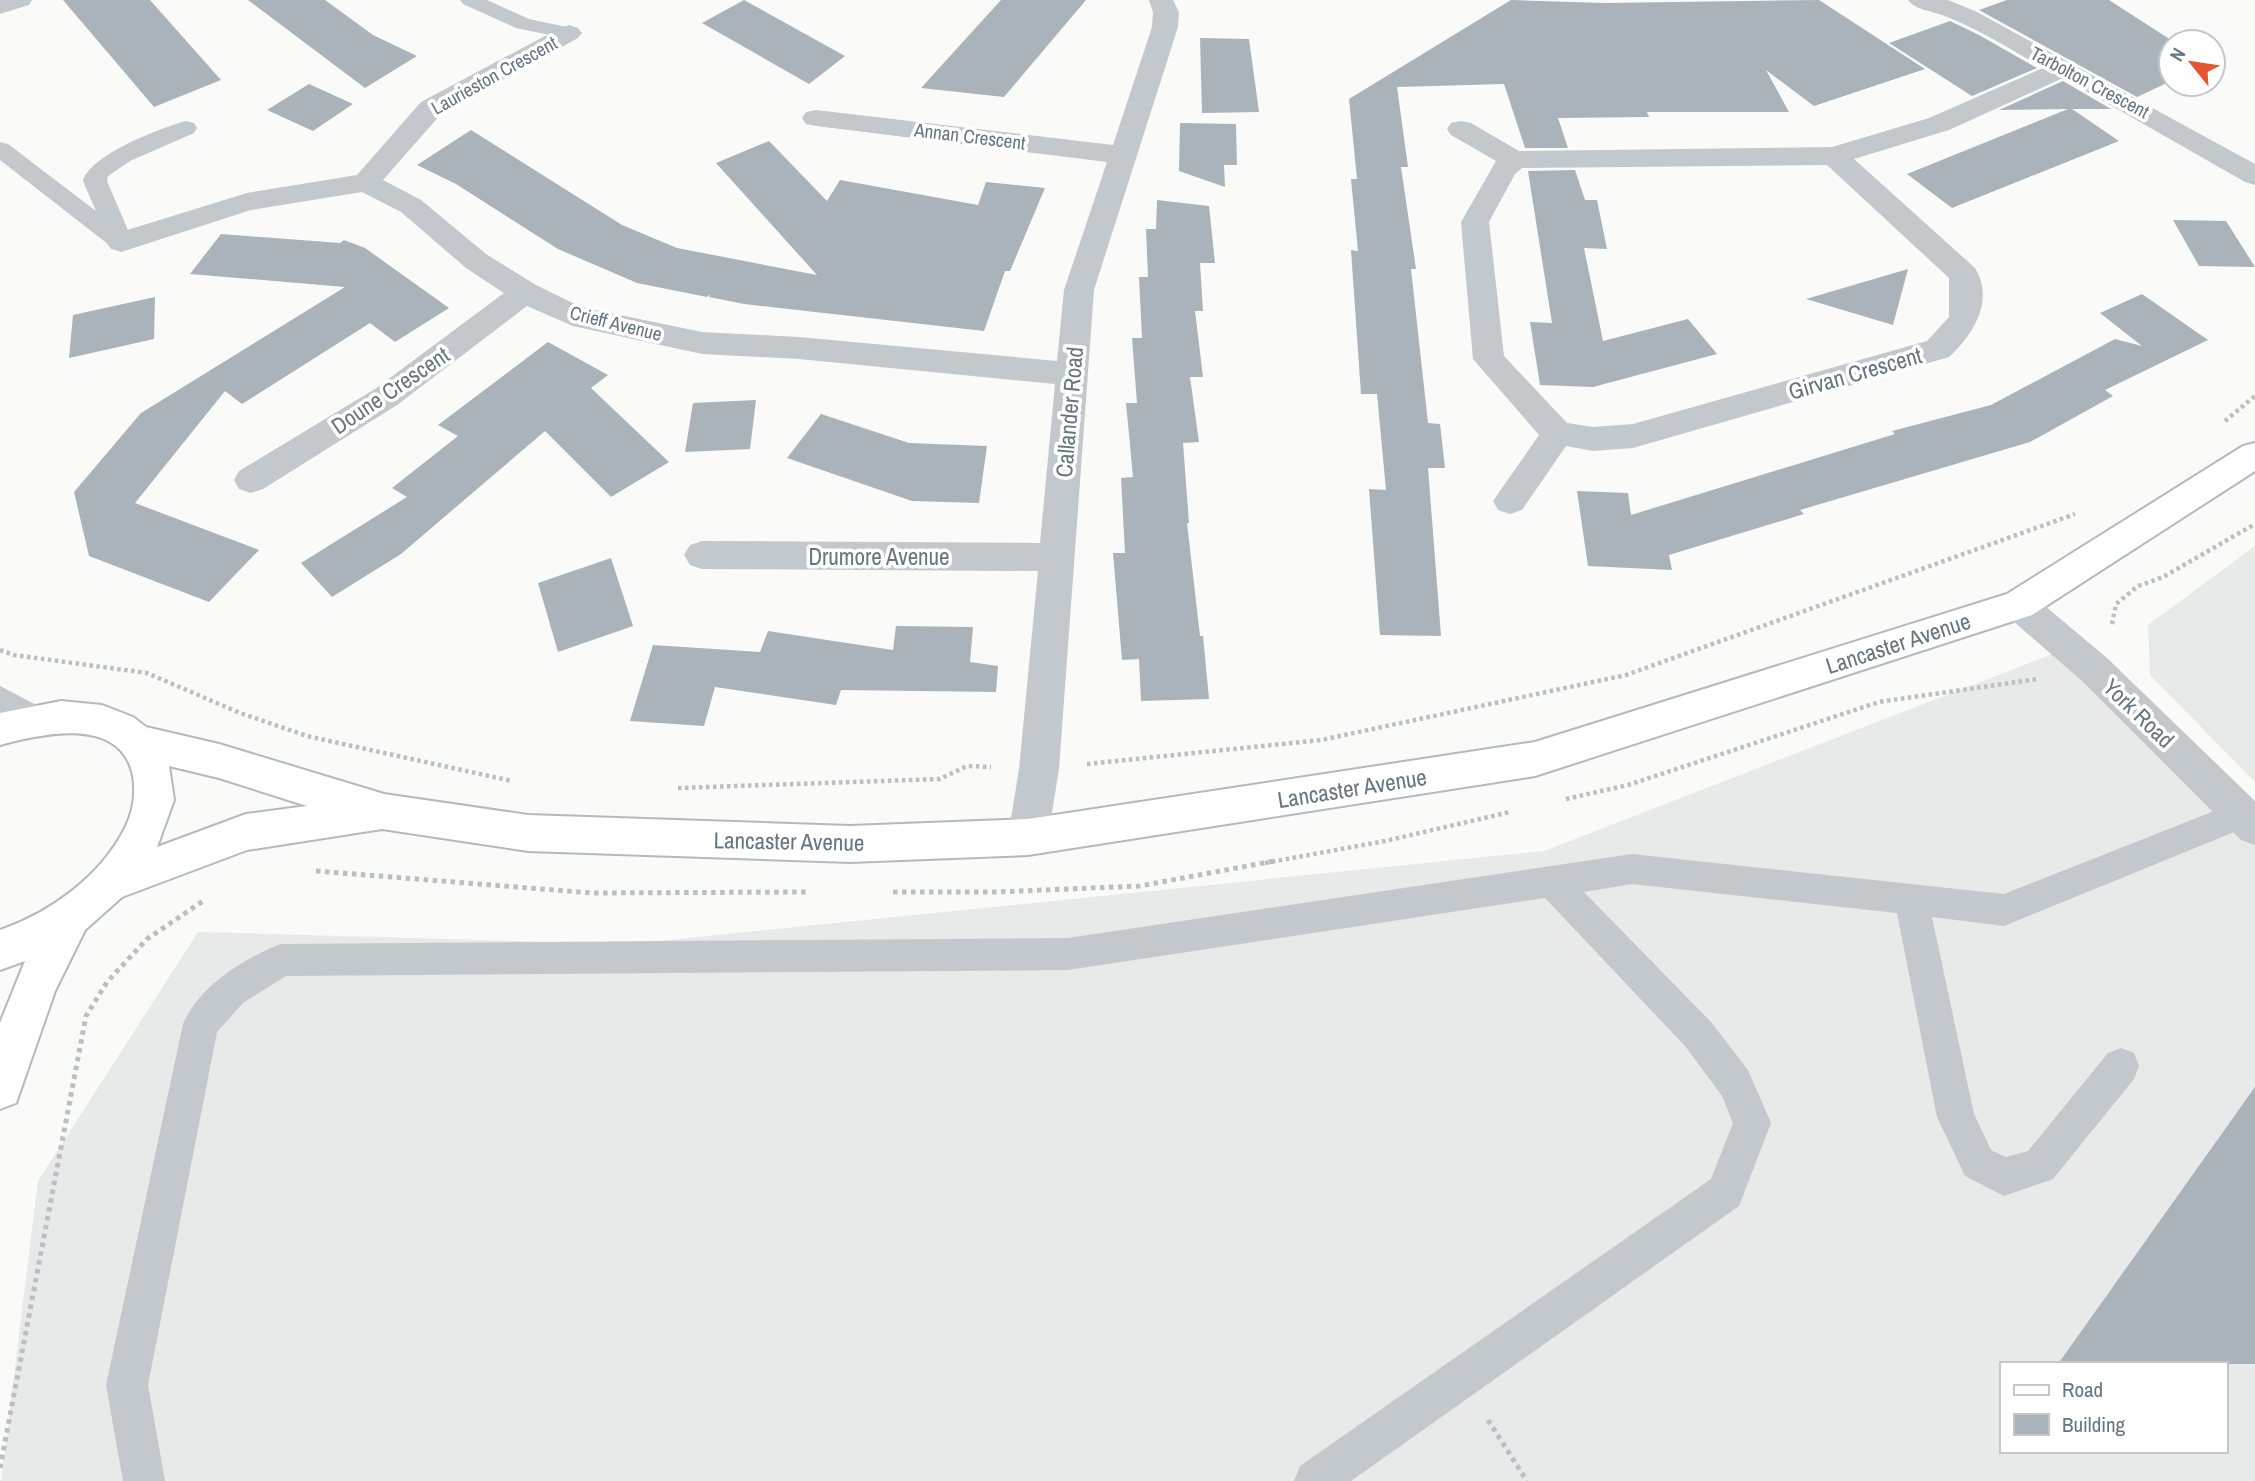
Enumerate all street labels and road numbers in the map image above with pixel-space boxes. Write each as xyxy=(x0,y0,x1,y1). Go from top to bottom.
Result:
street label: Laurieston Crescent xyxy=(426,29,562,120)
street label: Tarbolton Crescent xyxy=(2026,40,2155,125)
street label: Annan Crescent xyxy=(912,116,1028,156)
street label: Crieff Avenue xyxy=(567,299,665,347)
street label: Doune Crescent xyxy=(325,339,455,441)
street label: Girvan Crescent xyxy=(1785,339,1925,407)
street label: Callander Road xyxy=(1048,345,1090,479)
street label: Drumore Avenue xyxy=(808,541,950,572)
street label: Lancaster Avenue xyxy=(1822,605,1974,681)
street label: York Road xyxy=(2097,671,2181,755)
street label: Lancaster Avenue xyxy=(1275,761,1429,815)
street label: Lancaster Avenue xyxy=(713,824,865,858)

